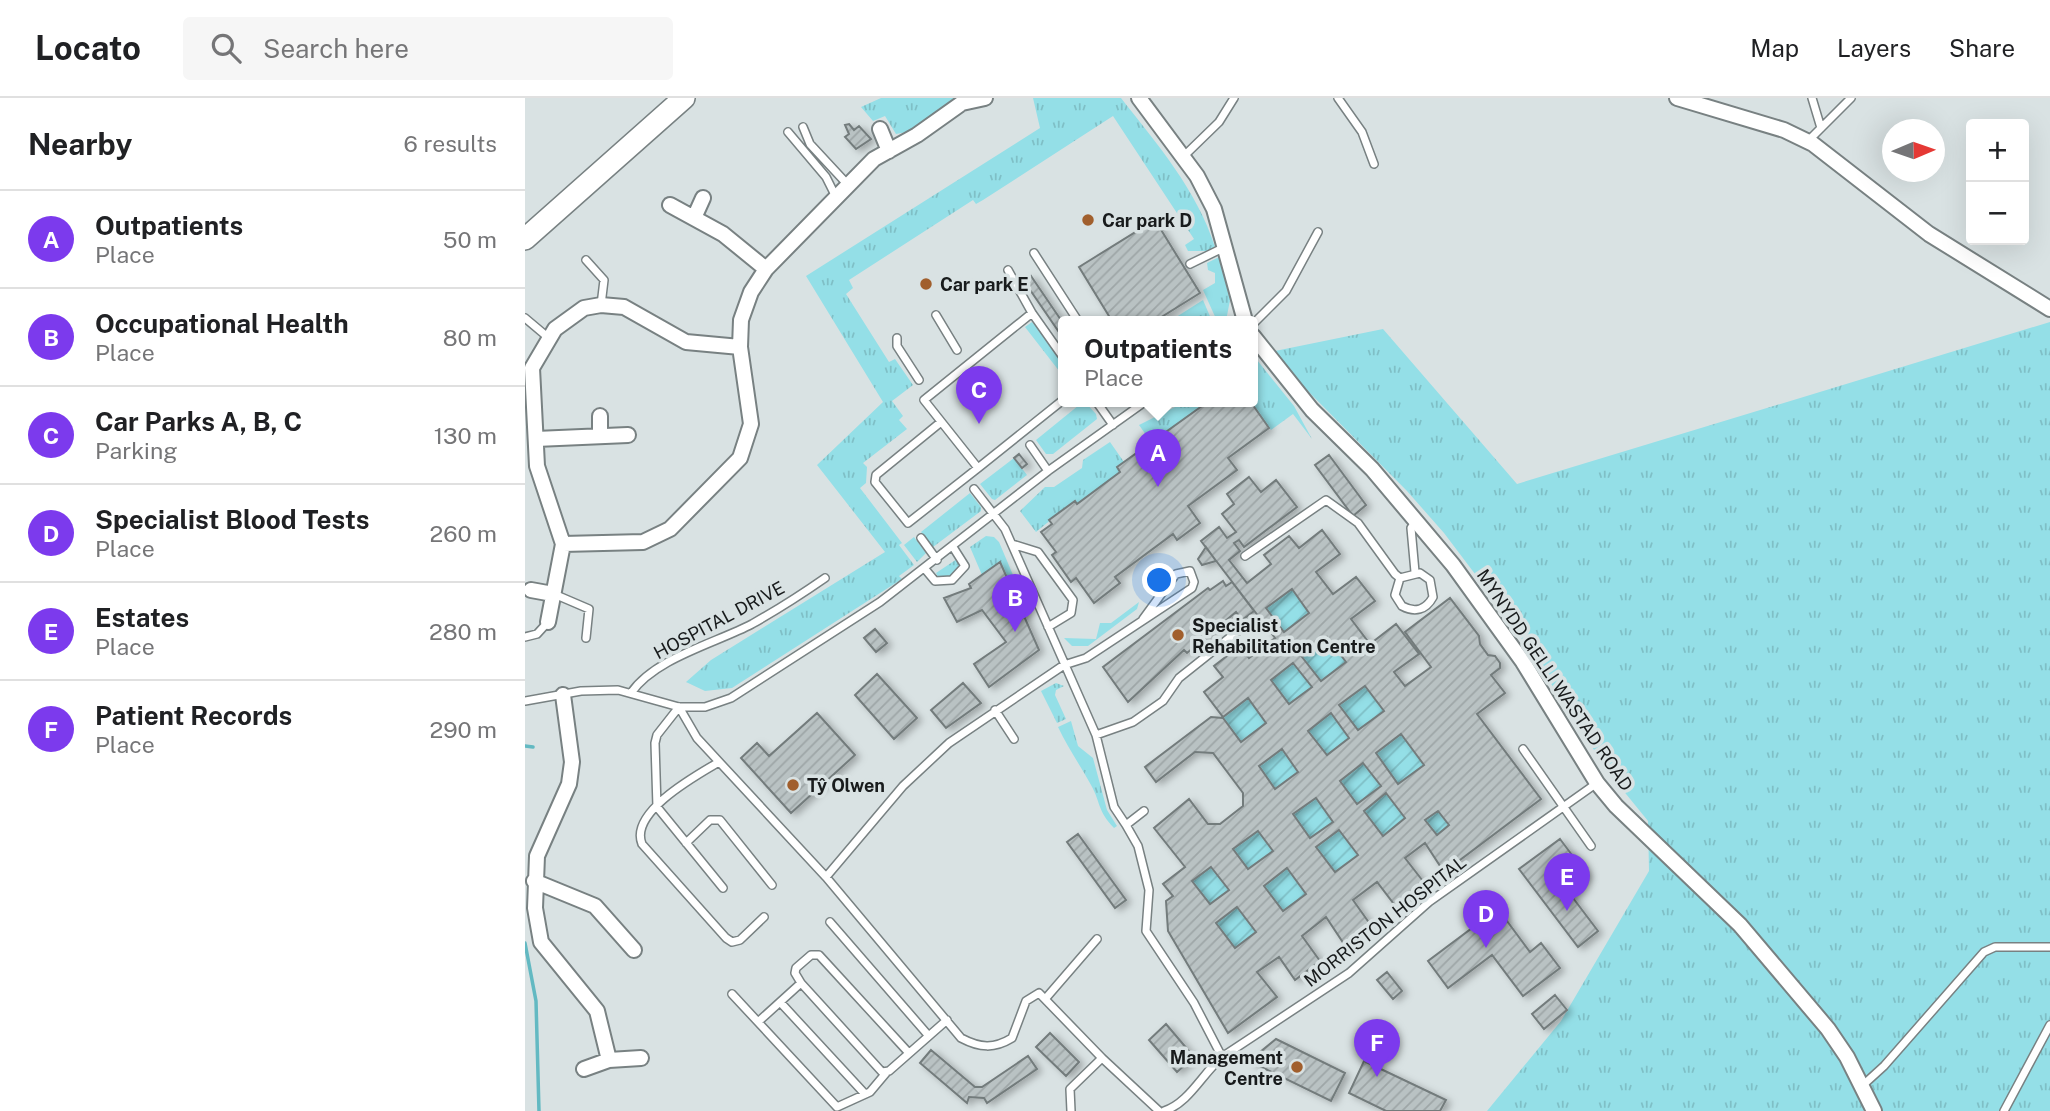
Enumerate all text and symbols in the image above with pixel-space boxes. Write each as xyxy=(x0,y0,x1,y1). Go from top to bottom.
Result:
search box xyxy=(183,17,673,80)
text: Locato xyxy=(35,29,141,67)
icon: search xyxy=(207,29,245,67)
text: Search here xyxy=(263,33,409,64)
text: Map xyxy=(1750,34,1799,62)
text: Layers xyxy=(1837,34,1911,62)
text: Share xyxy=(1949,34,2015,62)
north arrow xyxy=(1882,119,1945,182)
map controls xyxy=(1966,119,2029,245)
button: + xyxy=(1966,119,2029,182)
text: Nearby xyxy=(28,126,132,162)
text: 6 results xyxy=(404,130,497,157)
button: − xyxy=(1966,182,2029,245)
text: Outpatients xyxy=(95,210,243,241)
place label: Car park D xyxy=(1102,210,1192,231)
marker: Car park D xyxy=(1080,212,1096,228)
text: A xyxy=(43,226,59,253)
text: 50 m xyxy=(443,226,497,253)
text: Place xyxy=(95,241,155,268)
place label: Car park E xyxy=(940,274,1029,295)
marker: Car park E xyxy=(918,276,934,292)
text: Occupational Health xyxy=(95,308,349,339)
popup xyxy=(1058,316,1258,407)
text: B xyxy=(43,324,59,351)
text: 80 m xyxy=(443,324,497,351)
text: Outpatients xyxy=(1084,333,1232,364)
text: Place xyxy=(95,339,155,366)
text: Place xyxy=(1084,364,1144,391)
pin: C xyxy=(956,366,1002,424)
text: Car Parks A, B, C xyxy=(95,406,302,437)
text: C xyxy=(43,422,59,449)
text: 130 m xyxy=(434,422,497,449)
pin: A xyxy=(1135,429,1181,487)
text: Parking xyxy=(95,437,177,464)
text: Specialist Blood Tests xyxy=(95,504,370,535)
text: D xyxy=(43,520,59,547)
text: 260 m xyxy=(430,520,497,547)
text: Place xyxy=(95,535,155,562)
your location xyxy=(1142,563,1176,597)
street label: MYNYDD GELLI WASTAD ROAD xyxy=(1473,565,1637,795)
pin: B xyxy=(992,574,1038,632)
street label: HOSPITAL DRIVE xyxy=(650,577,788,663)
text: Estates xyxy=(95,602,189,633)
place label: Specialist Rehabilitation Centre xyxy=(1192,615,1376,657)
text: E xyxy=(44,618,58,645)
text: 280 m xyxy=(429,618,497,645)
marker: Specialist Rehabilitation Centre xyxy=(1170,627,1186,643)
text: Place xyxy=(95,633,155,660)
text: Patient Records xyxy=(95,700,292,731)
text: F xyxy=(44,716,58,743)
text: 290 m xyxy=(430,716,497,743)
text: Place xyxy=(95,731,155,758)
place label: Tŷ Olwen xyxy=(807,775,885,796)
marker: Tŷ Olwen xyxy=(785,777,801,793)
street label: MORRISTON HOSPITAL xyxy=(1300,851,1470,991)
pin: E xyxy=(1544,853,1590,911)
pin: D xyxy=(1463,890,1509,948)
pin: F xyxy=(1354,1019,1400,1077)
place label: Management Centre xyxy=(1170,1047,1283,1089)
marker: Management Centre xyxy=(1289,1059,1305,1075)

